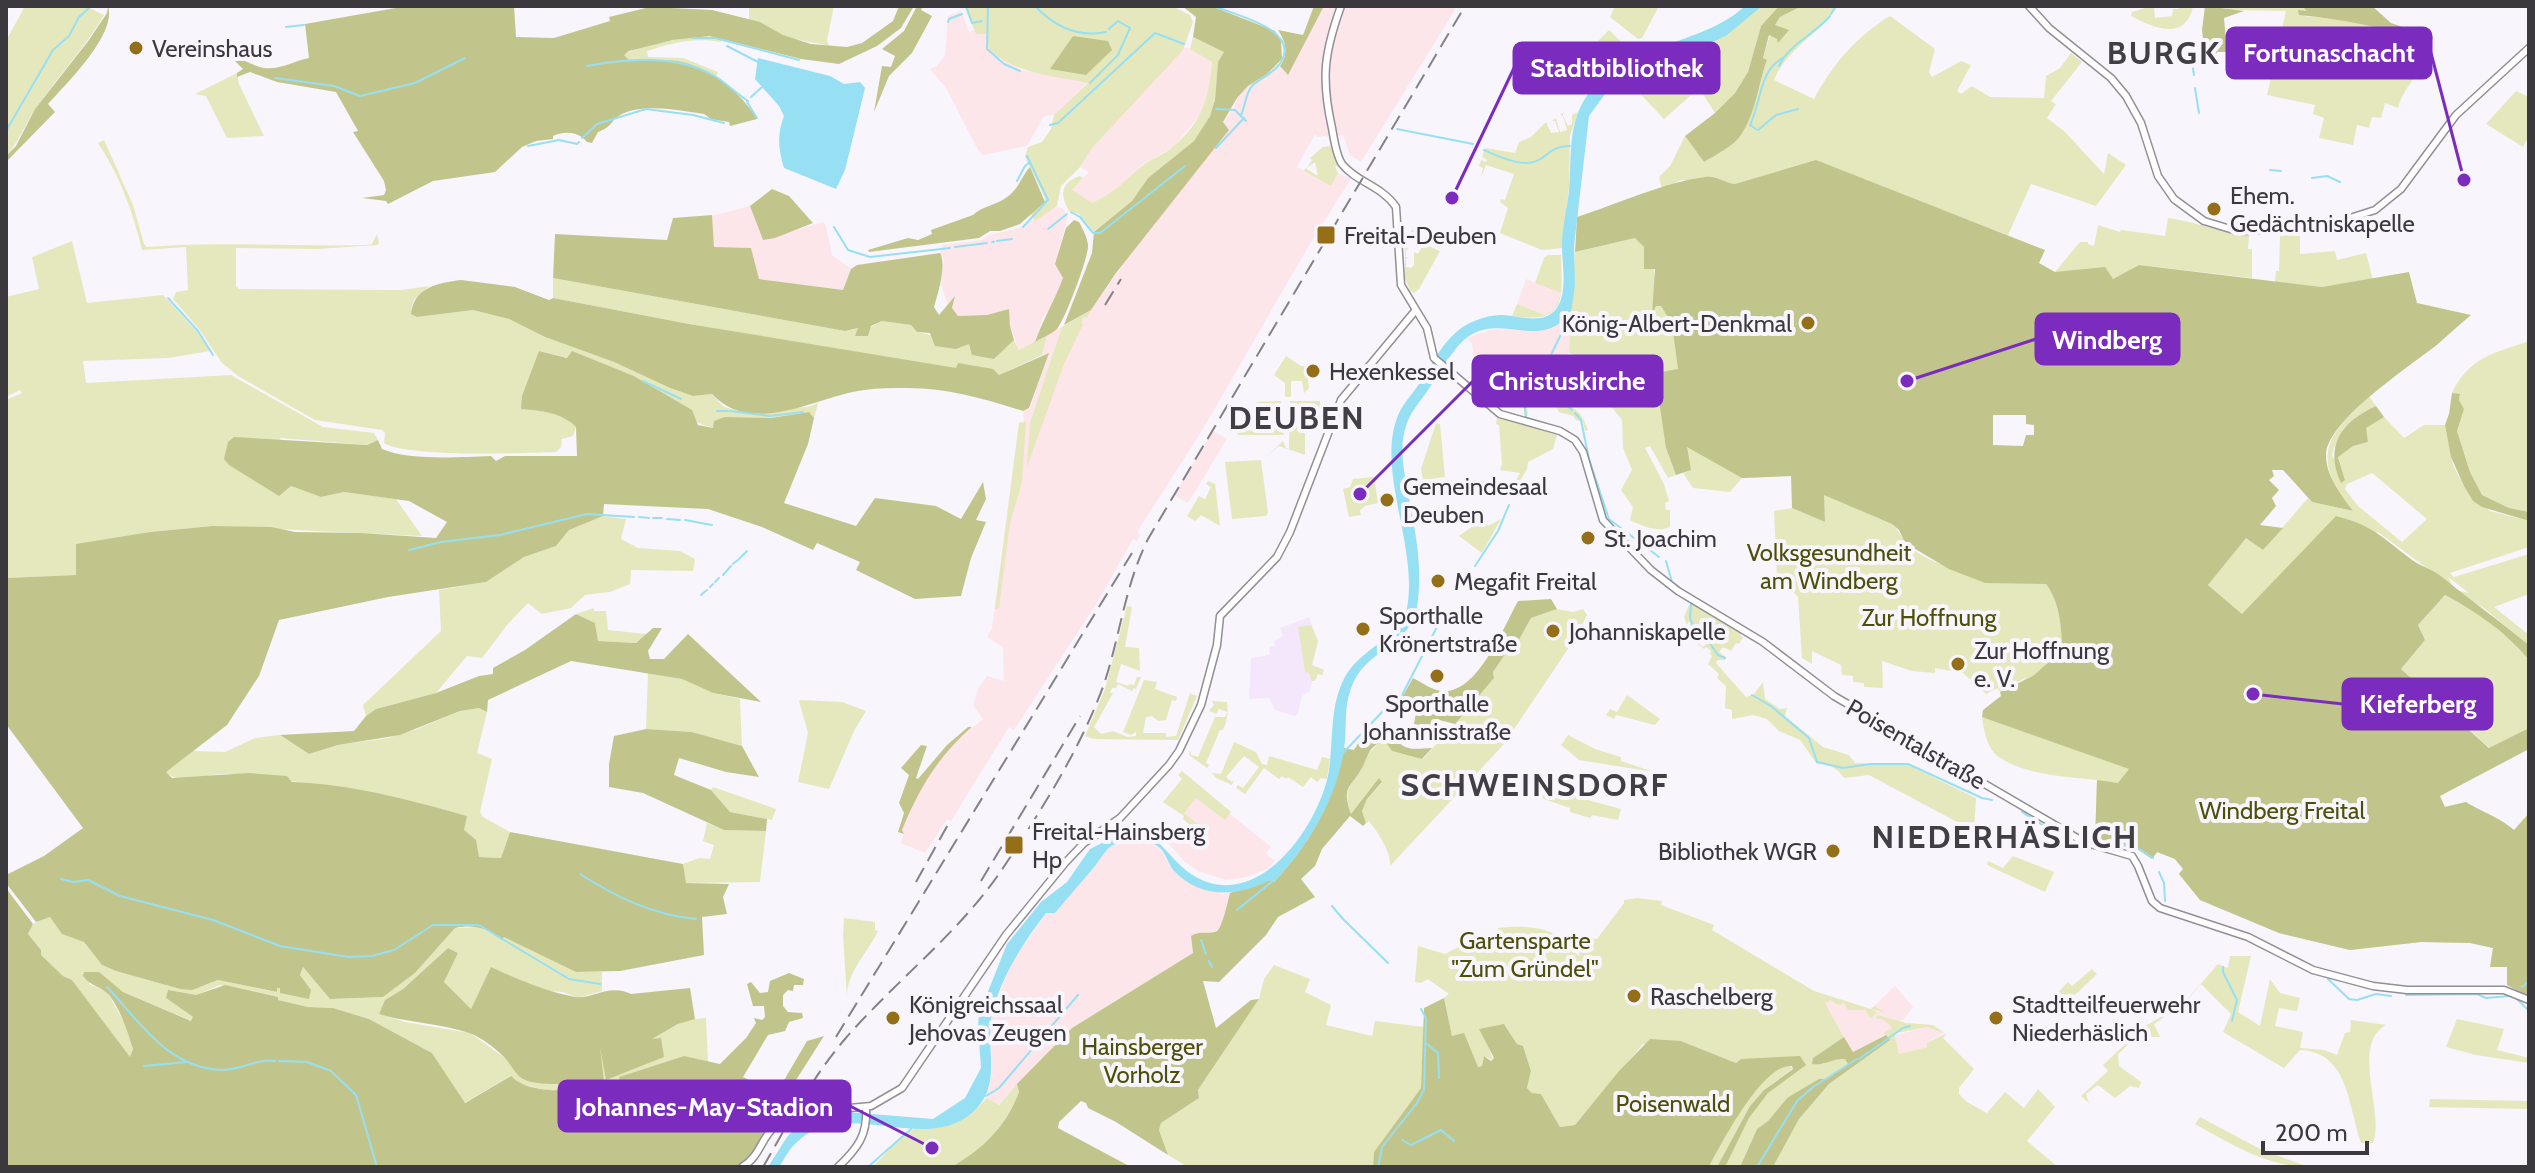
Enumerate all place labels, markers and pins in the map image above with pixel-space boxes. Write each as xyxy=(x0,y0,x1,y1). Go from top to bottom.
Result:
callout: Fortunaschacht xyxy=(2227,28,2431,78)
place label: Vereinshaus xyxy=(152,34,273,63)
marker: Vereinshaus xyxy=(127,39,145,57)
callout: Stadtbibliothek xyxy=(1514,43,1719,93)
place label: Ehem. Gedächtniskapelle xyxy=(2230,181,2415,238)
marker: Ehem. Gedächtniskapelle xyxy=(2205,200,2223,218)
place label: Freital-Deuben xyxy=(1344,221,1497,250)
marker: Freital-Deuben xyxy=(1315,224,1337,246)
place label: König-Albert-Denkmal xyxy=(1562,309,1792,338)
marker: König-Albert-Denkmal xyxy=(1799,314,1817,332)
callout: Windberg xyxy=(2036,314,2179,364)
callout: Christuskirche xyxy=(1473,356,1662,406)
place label: Hexenkessel xyxy=(1329,357,1455,386)
marker: Hexenkessel xyxy=(1304,362,1322,380)
place label: Gemeindesaal Deuben xyxy=(1403,472,1548,529)
marker: Gemeindesaal Deuben xyxy=(1378,491,1396,509)
place label: St. Joachim xyxy=(1604,524,1717,553)
marker: St. Joachim xyxy=(1579,529,1597,547)
place label: Megafit Freital xyxy=(1454,567,1597,596)
marker: Megafit Freital xyxy=(1429,572,1447,590)
place label: Sporthalle Krönertstraße xyxy=(1379,601,1517,658)
place label: Johanniskapelle xyxy=(1568,617,1726,646)
marker: Sporthalle Krönertstraße xyxy=(1354,620,1372,638)
marker: Johanniskapelle xyxy=(1544,622,1562,640)
place label: Zur Hoffnung e. V. xyxy=(1974,636,2110,693)
marker: Zur Hoffnung e. V. xyxy=(1949,655,1967,673)
marker: Sporthalle Johannisstraße xyxy=(1428,667,1446,685)
callout: Kieferberg xyxy=(2343,679,2492,729)
place label: Sporthalle Johannisstraße xyxy=(1362,689,1511,746)
place label: Freital-Hainsberg Hp xyxy=(1032,817,1206,874)
marker: Freital-Hainsberg Hp xyxy=(1003,834,1025,856)
place label: Bibliothek WGR xyxy=(1658,837,1818,866)
marker: Bibliothek WGR xyxy=(1824,842,1842,860)
place label: Raschelberg xyxy=(1650,982,1774,1011)
marker: Raschelberg xyxy=(1625,987,1643,1005)
place label: Königreichssaal Jehovas Zeugen xyxy=(908,990,1067,1047)
place label: Stadtteilfeuerwehr Niederhäslich xyxy=(2012,990,2201,1047)
marker: Königreichssaal Jehovas Zeugen xyxy=(884,1009,902,1027)
marker: Stadtteilfeuerwehr Niederhäslich xyxy=(1987,1009,2005,1027)
callout: Johannes-May-Stadion xyxy=(559,1081,850,1131)

